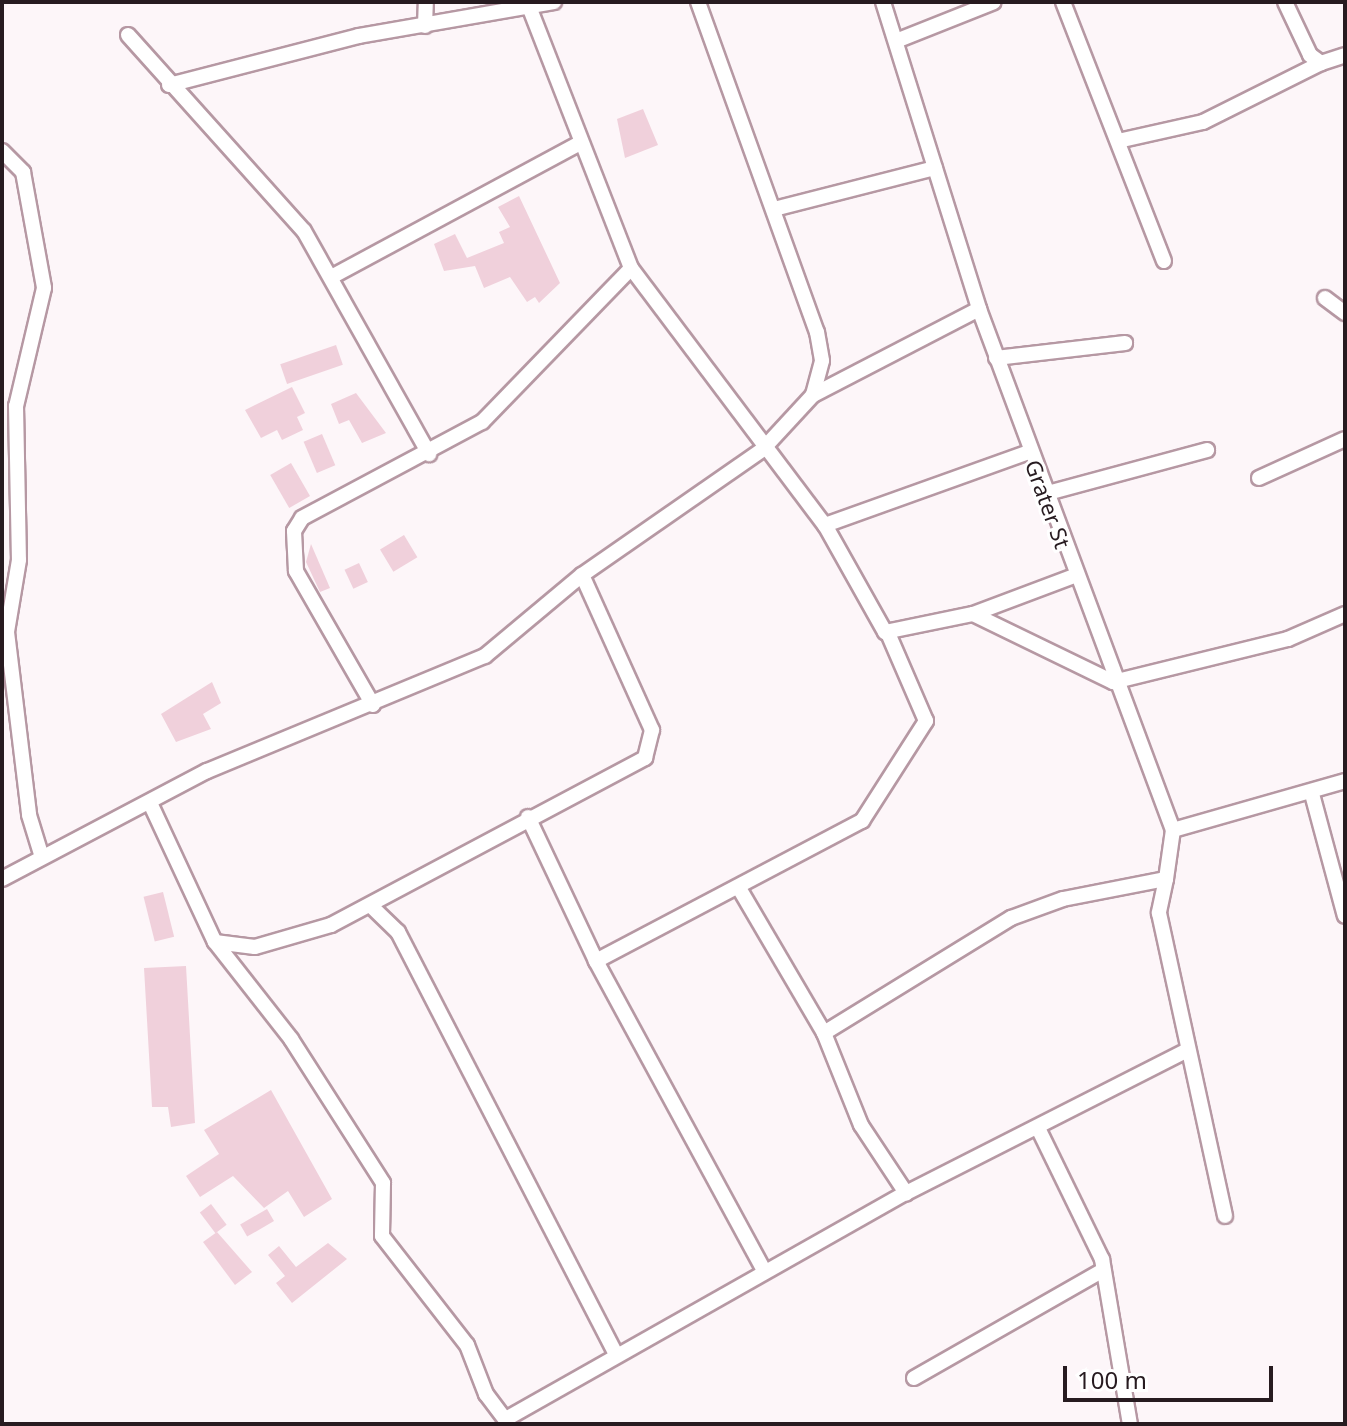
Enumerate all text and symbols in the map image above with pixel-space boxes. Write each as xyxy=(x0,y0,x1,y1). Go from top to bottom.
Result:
street label: Grater St xyxy=(1020,456,1076,552)
scale bar xyxy=(1067,1350,1277,1400)
text: 100 m xyxy=(1077,1363,1147,1396)

